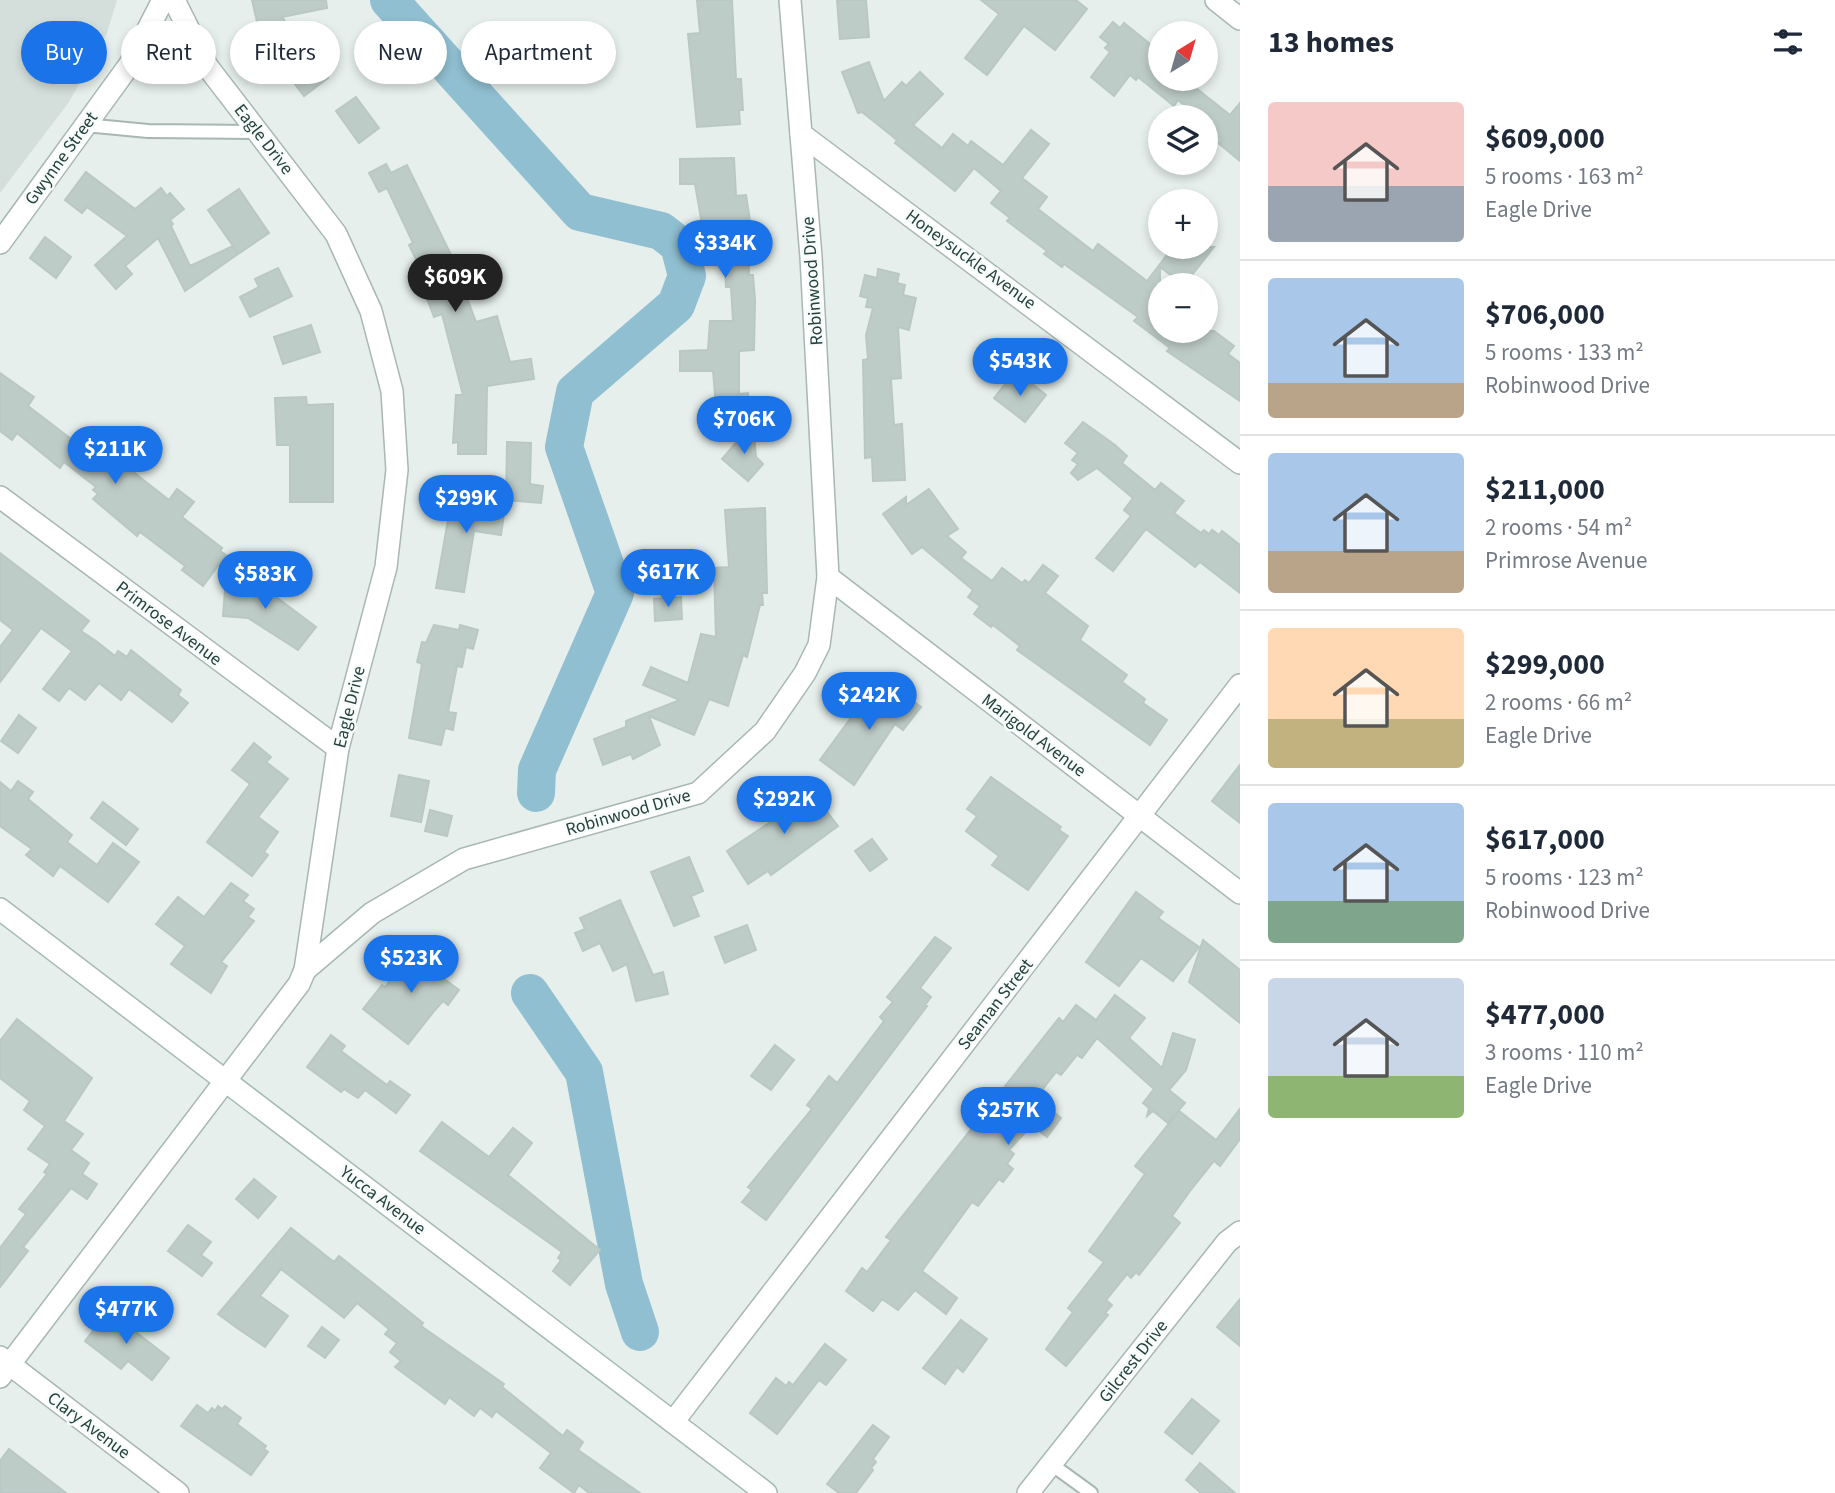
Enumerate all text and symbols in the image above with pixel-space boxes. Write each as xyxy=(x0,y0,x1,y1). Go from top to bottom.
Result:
chip: Buy xyxy=(21,21,107,84)
chip: Rent xyxy=(121,21,216,84)
chip: Filters xyxy=(230,21,340,84)
chip: New xyxy=(354,21,447,84)
chip: Apartment xyxy=(461,21,616,84)
north arrow xyxy=(1148,21,1218,91)
map controls xyxy=(1148,21,1218,343)
text: 13 homes xyxy=(1268,21,1394,64)
icon: filters xyxy=(1769,23,1807,61)
street label: Eagle Drive xyxy=(228,99,299,180)
button: layers xyxy=(1148,105,1218,175)
street label: Gwynne Street xyxy=(19,107,104,210)
text: $609,000 xyxy=(1485,117,1605,160)
icon: home xyxy=(1324,130,1408,214)
text: 5 rooms · 163 m² xyxy=(1485,160,1644,193)
button: + xyxy=(1148,189,1218,259)
text: Eagle Drive xyxy=(1485,193,1592,226)
street label: Honeysuckle Avenue xyxy=(900,203,1041,315)
street label: Robinwood Drive xyxy=(796,216,829,346)
pin: $334K xyxy=(676,220,774,280)
text: $334K xyxy=(694,226,756,259)
pin: $609K xyxy=(406,254,504,314)
text: $609K xyxy=(424,260,486,293)
button: − xyxy=(1148,273,1218,343)
text: $706,000 xyxy=(1485,293,1605,336)
icon: home xyxy=(1324,306,1408,390)
text: 5 rooms · 133 m² xyxy=(1485,336,1644,369)
pin: $543K xyxy=(971,338,1069,398)
text: $543K xyxy=(989,344,1051,377)
text: Robinwood Drive xyxy=(1485,369,1650,402)
pin: $706K xyxy=(695,396,793,456)
text: $706K xyxy=(713,402,775,435)
pin: $211K xyxy=(66,426,164,486)
text: $211K xyxy=(84,432,146,465)
text: $211,000 xyxy=(1485,468,1605,511)
pin: $299K xyxy=(417,476,515,535)
text: $299K xyxy=(435,481,497,514)
icon: home xyxy=(1324,481,1408,565)
text: 2 rooms · 54 m² xyxy=(1485,511,1632,544)
text: Primrose Avenue xyxy=(1485,544,1647,577)
pin: $617K xyxy=(619,550,717,609)
pin: $583K xyxy=(216,552,314,611)
text: $617K xyxy=(637,555,699,588)
text: $583K xyxy=(234,557,296,590)
street label: Primrose Avenue xyxy=(110,575,227,672)
text: $299,000 xyxy=(1485,643,1605,686)
icon: home xyxy=(1324,656,1408,740)
street label: Eagle Drive xyxy=(327,663,372,751)
pin: $242K xyxy=(820,672,918,732)
text: $242K xyxy=(838,678,900,711)
text: 2 rooms · 66 m² xyxy=(1485,686,1632,719)
street label: Marigold Avenue xyxy=(976,688,1091,783)
text: Eagle Drive xyxy=(1485,719,1592,752)
pin: $292K xyxy=(735,776,833,836)
text: $292K xyxy=(753,782,815,815)
street label: Robinwood Drive xyxy=(563,783,694,842)
text: $617,000 xyxy=(1485,818,1605,861)
icon: home xyxy=(1324,831,1408,915)
text: 5 rooms · 123 m² xyxy=(1485,861,1644,894)
text: Robinwood Drive xyxy=(1485,894,1650,927)
pin: $523K xyxy=(362,936,460,995)
text: $523K xyxy=(380,941,442,974)
street label: Seaman Street xyxy=(952,953,1039,1055)
text: $477,000 xyxy=(1485,993,1605,1036)
icon: home xyxy=(1324,1006,1408,1090)
text: 3 rooms · 110 m² xyxy=(1485,1036,1644,1069)
text: Eagle Drive xyxy=(1485,1069,1592,1102)
pin: $257K xyxy=(959,1088,1057,1147)
text: $257K xyxy=(977,1093,1039,1126)
street label: Yucca Avenue xyxy=(334,1159,431,1241)
pin: $477K xyxy=(77,1286,175,1346)
text: $477K xyxy=(95,1292,157,1325)
street label: Gilcrest Drive xyxy=(1093,1314,1174,1408)
street label: Clary Avenue xyxy=(42,1386,135,1465)

